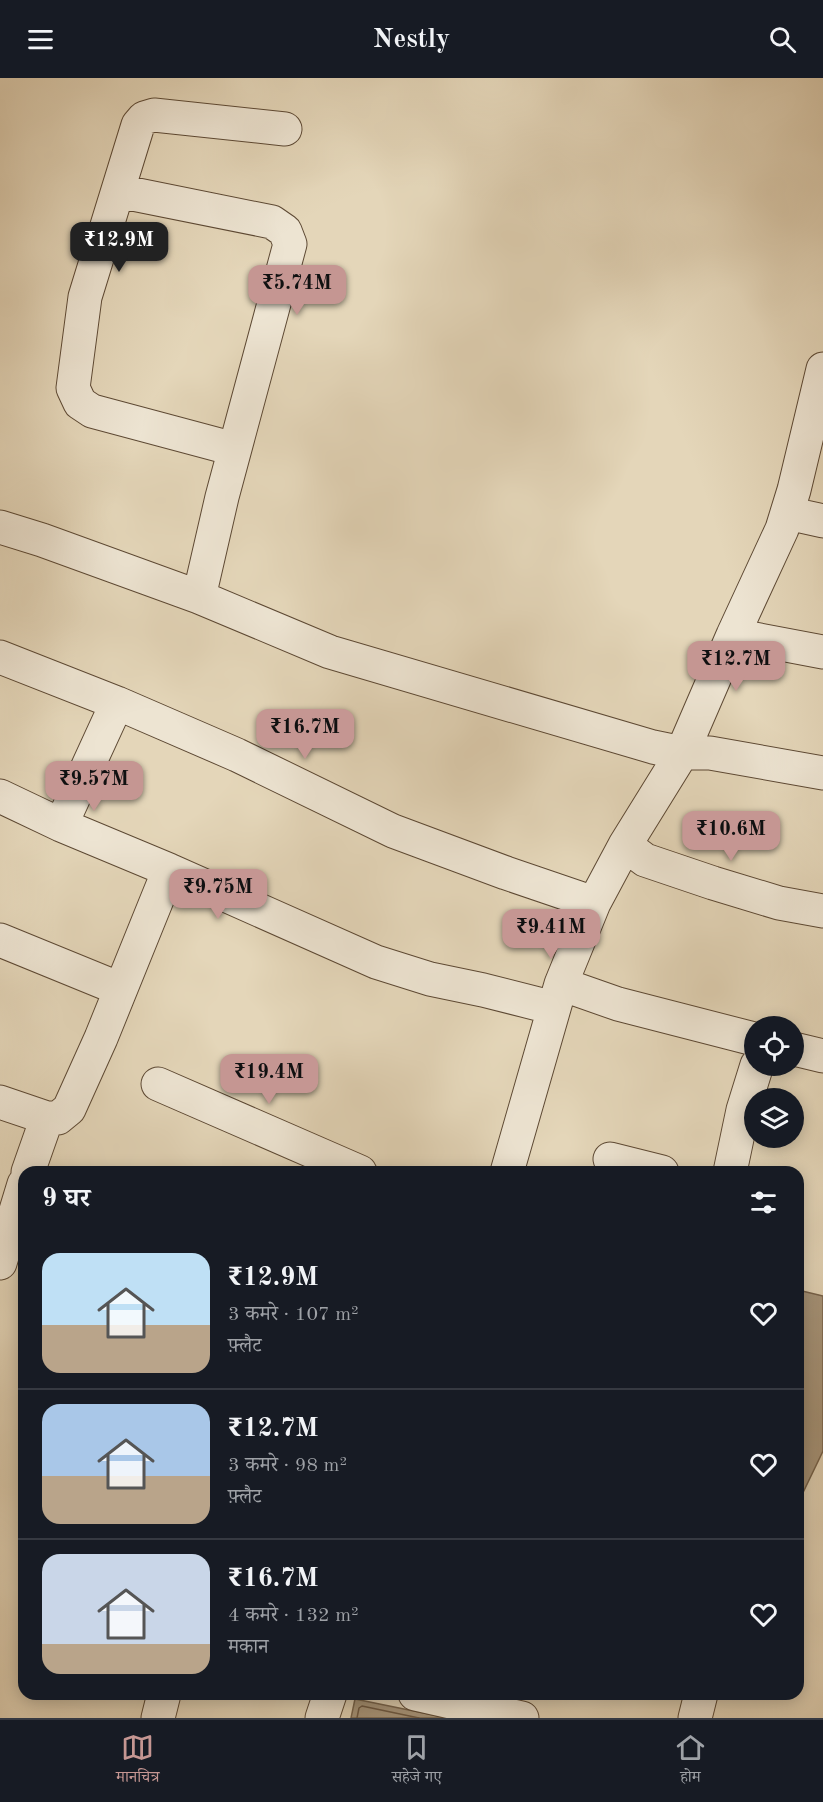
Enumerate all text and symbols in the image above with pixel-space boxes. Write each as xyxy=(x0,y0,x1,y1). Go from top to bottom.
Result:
icon: menu xyxy=(24,23,57,56)
icon: search xyxy=(766,23,799,56)
text: Nestly xyxy=(373,26,450,53)
pin: ₹12.9M xyxy=(70,222,168,273)
text: ₹12.9M xyxy=(84,231,154,251)
pin: ₹5.74M xyxy=(248,265,346,316)
text: ₹5.74M xyxy=(262,274,332,294)
pin: ₹12.7M xyxy=(687,641,785,692)
text: ₹12.7M xyxy=(701,650,771,670)
pin: ₹16.7M xyxy=(256,709,354,760)
text: ₹16.7M xyxy=(270,718,340,738)
pin: ₹9.57M xyxy=(45,761,143,812)
text: ₹9.57M xyxy=(59,770,129,790)
pin: ₹10.6M xyxy=(682,811,780,862)
text: ₹10.6M xyxy=(696,820,766,840)
pin: ₹9.75M xyxy=(169,869,267,920)
text: ₹9.75M xyxy=(183,878,253,898)
pin: ₹9.41M xyxy=(502,909,600,960)
text: ₹9.41M xyxy=(516,918,586,938)
map controls xyxy=(744,1016,804,1148)
button: locate xyxy=(744,1016,804,1076)
pin: ₹19.4M xyxy=(220,1054,318,1105)
text: ₹19.4M xyxy=(234,1063,304,1083)
button: layers xyxy=(744,1088,804,1148)
text: 9 घर xyxy=(42,1186,90,1212)
icon: filters xyxy=(747,1186,780,1219)
text: ₹12.9M xyxy=(228,1265,318,1291)
icon: home xyxy=(90,1277,162,1349)
icon: heart xyxy=(747,1297,780,1330)
text: 3 कमरे · 107 m² xyxy=(228,1305,359,1325)
text: फ़्लैट xyxy=(228,1337,261,1357)
text: ₹12.7M xyxy=(228,1416,318,1442)
icon: home xyxy=(90,1428,162,1500)
icon: heart xyxy=(747,1448,780,1481)
text: 3 कमरे · 98 m² xyxy=(228,1456,347,1476)
text: फ़्लैट xyxy=(228,1488,261,1508)
text: ₹16.7M xyxy=(228,1566,318,1592)
icon: home xyxy=(90,1578,162,1650)
icon: heart xyxy=(747,1598,780,1631)
text: 4 कमरे · 132 m² xyxy=(228,1606,359,1626)
text: मकान xyxy=(228,1638,269,1658)
tab: मानचित्र xyxy=(116,1731,159,1792)
tab: सहेजे गए xyxy=(392,1731,442,1792)
tab: होम xyxy=(674,1731,707,1792)

